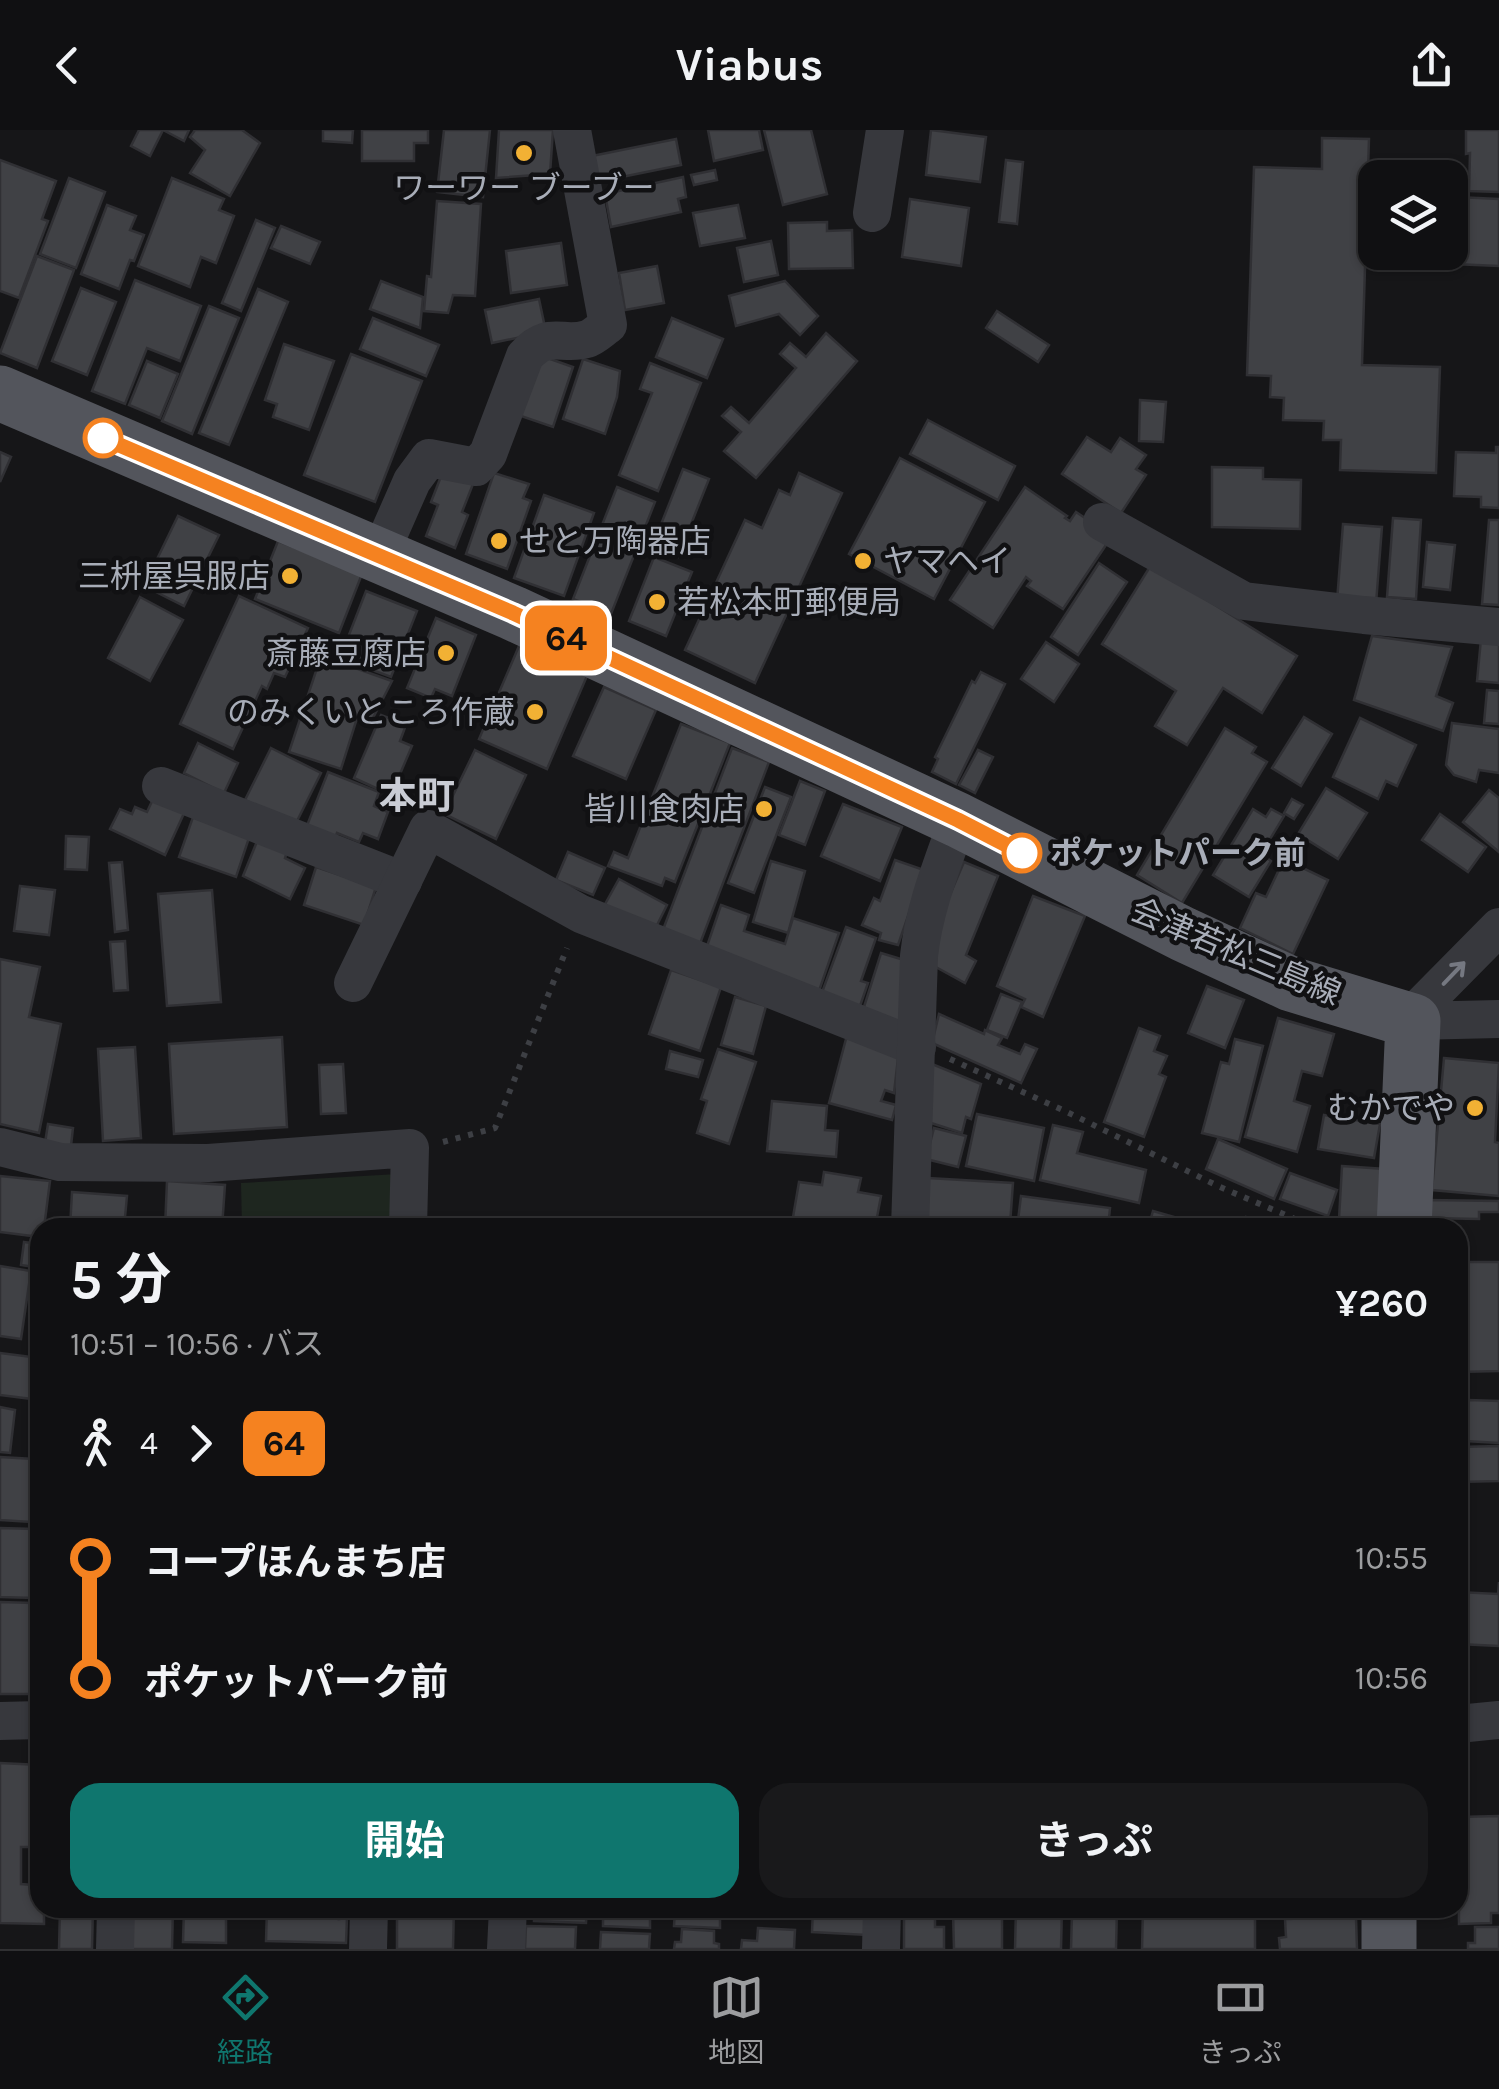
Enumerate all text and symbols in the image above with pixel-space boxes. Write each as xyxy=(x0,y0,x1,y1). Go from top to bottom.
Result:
icon: back xyxy=(40,38,95,93)
icon: share xyxy=(1404,38,1459,93)
text: Viabus xyxy=(676,39,823,91)
marker: ワーワー ブーブー xyxy=(513,142,535,164)
map controls xyxy=(1358,160,1468,270)
button: layers xyxy=(1358,160,1468,270)
place label: ワーワー ブーブー xyxy=(393,170,655,207)
unlabelled marker xyxy=(84,419,122,457)
place label: せと万陶器店 xyxy=(519,523,711,560)
marker: せと万陶器店 xyxy=(488,530,510,552)
place label: ヤマヘイ xyxy=(883,543,1011,580)
marker: ヤマヘイ xyxy=(852,550,874,572)
place label: 三枡屋呉服店 xyxy=(78,558,270,595)
marker: 三枡屋呉服店 xyxy=(279,565,301,587)
place label: 若松本町郵便局 xyxy=(677,584,901,621)
marker: 若松本町郵便局 xyxy=(646,591,668,613)
line badge: 64 xyxy=(521,606,611,670)
text: 64 xyxy=(545,618,587,659)
place label: 斎藤豆腐店 xyxy=(266,635,426,672)
marker: 斎藤豆腐店 xyxy=(435,642,457,664)
place label: のみくいところ作蔵 xyxy=(227,694,515,731)
marker: のみくいところ作蔵 xyxy=(524,701,546,723)
district label: 本町 xyxy=(379,774,455,819)
place label: 皆川食肉店 xyxy=(584,791,744,828)
marker: 皆川食肉店 xyxy=(753,798,775,820)
marker: ポケットパーク前 xyxy=(1003,834,1041,872)
place label: ポケットパーク前 xyxy=(1050,835,1306,872)
street label: 会津若松三島線 xyxy=(1126,891,1346,1013)
one-way arrow xyxy=(1442,961,1466,985)
place label: むかでや xyxy=(1327,1090,1455,1127)
marker: むかでや xyxy=(1464,1097,1486,1119)
text: 5 分 xyxy=(70,1248,171,1312)
text: ¥260 xyxy=(1336,1281,1428,1326)
text: 10:51 – 10:56 · バス xyxy=(70,1326,324,1363)
icon: walk xyxy=(70,1416,125,1471)
icon: forward xyxy=(173,1416,228,1471)
text: 64 xyxy=(263,1423,305,1464)
text: 4 xyxy=(140,1425,158,1462)
text: コープほんまち店 xyxy=(144,1540,446,1585)
text: 10:55 xyxy=(1355,1540,1428,1577)
text: ポケットパーク前 xyxy=(144,1660,448,1705)
text: 10:56 xyxy=(1355,1660,1428,1697)
button: 開始 xyxy=(70,1783,739,1898)
button: きっぷ xyxy=(759,1783,1428,1898)
tab: 経路 xyxy=(217,1970,273,2070)
tab: 地図 xyxy=(708,1970,764,2070)
tab: きっぷ xyxy=(1199,1970,1282,2070)

